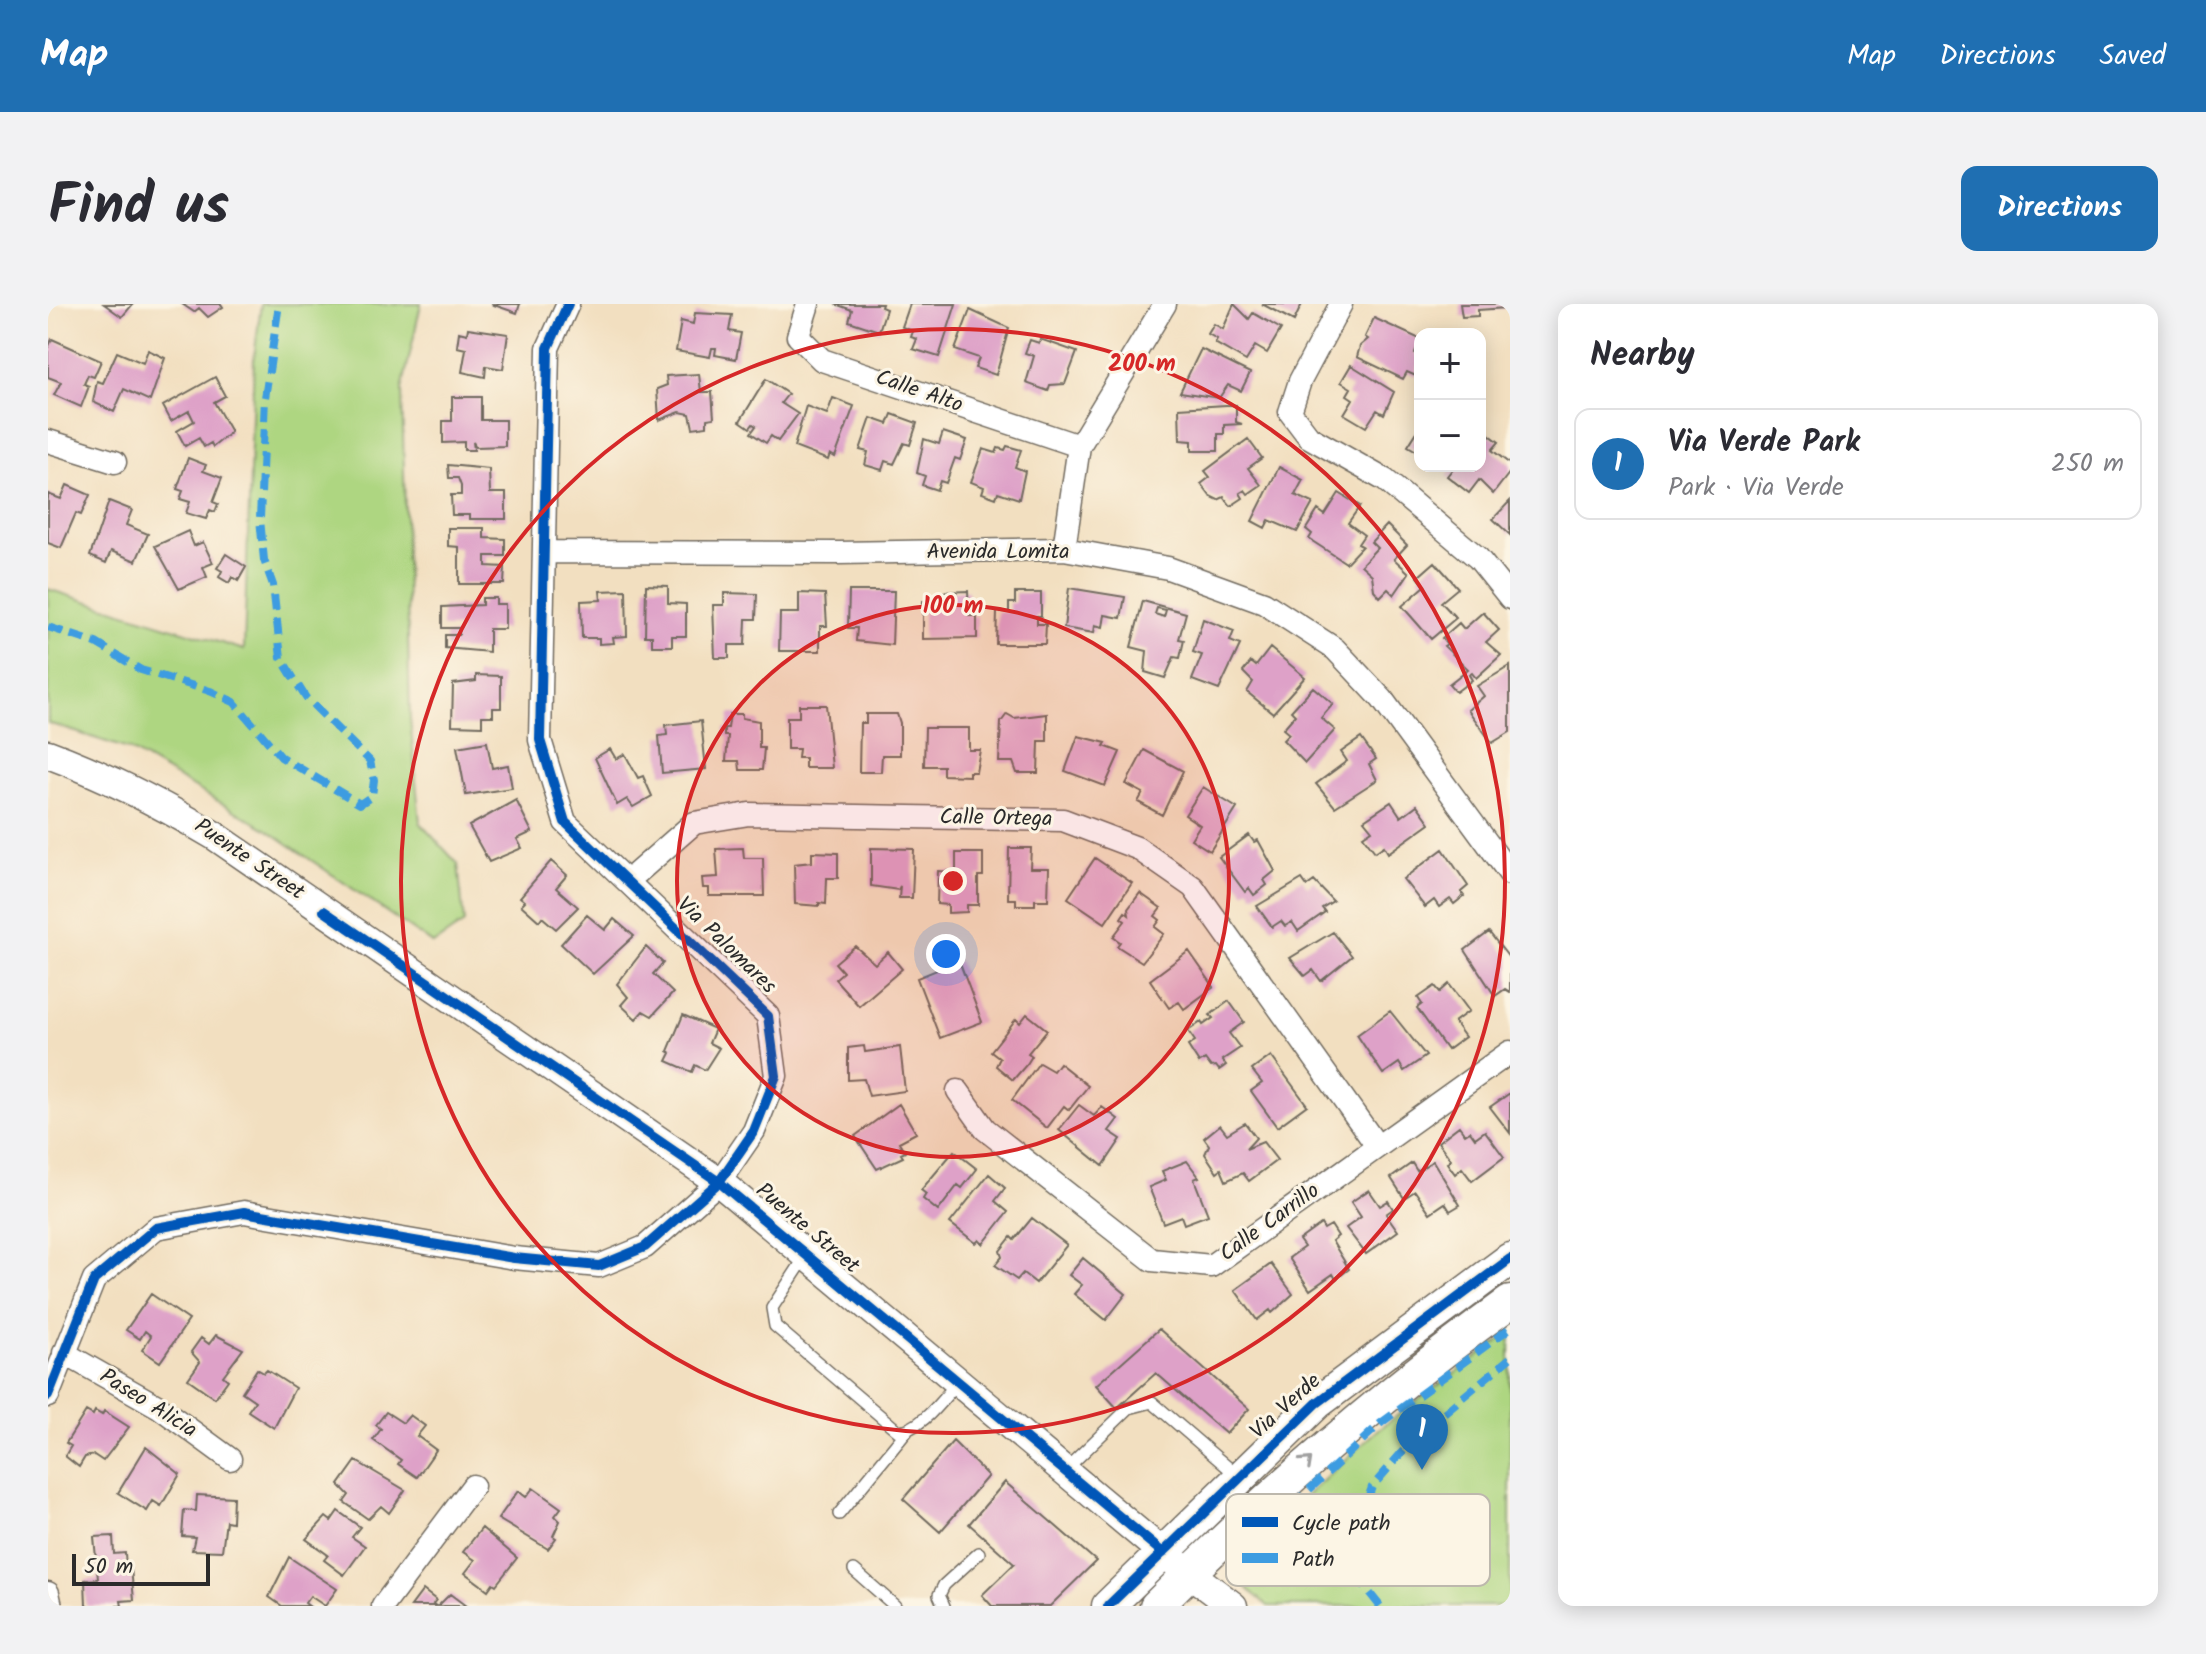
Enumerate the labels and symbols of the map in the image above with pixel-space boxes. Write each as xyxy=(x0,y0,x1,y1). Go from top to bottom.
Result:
text: 200 m xyxy=(1108,345,1176,384)
street label: Calle Alto xyxy=(871,361,967,423)
street label: Avenida Lomita xyxy=(926,535,1070,570)
text: 100 m xyxy=(923,587,983,626)
street label: Calle Ortega xyxy=(939,801,1053,837)
street label: Puente Street xyxy=(186,810,312,910)
centre of rings xyxy=(939,867,967,895)
street label: Via Palomares xyxy=(668,889,785,1004)
your location xyxy=(926,934,966,974)
street label: Calle Carrillo xyxy=(1212,1174,1328,1272)
street label: Puente Street xyxy=(747,1175,867,1284)
street label: Paseo Alicia xyxy=(92,1360,204,1448)
street label: Via Verde xyxy=(1242,1365,1330,1449)
pin: 1 xyxy=(1396,1404,1448,1470)
one-way arrow xyxy=(1298,1457,1313,1471)
legend xyxy=(1226,1494,1490,1586)
text: Cycle path xyxy=(1292,1507,1391,1542)
text: Path xyxy=(1292,1543,1335,1578)
scale bar xyxy=(72,1550,210,1586)

